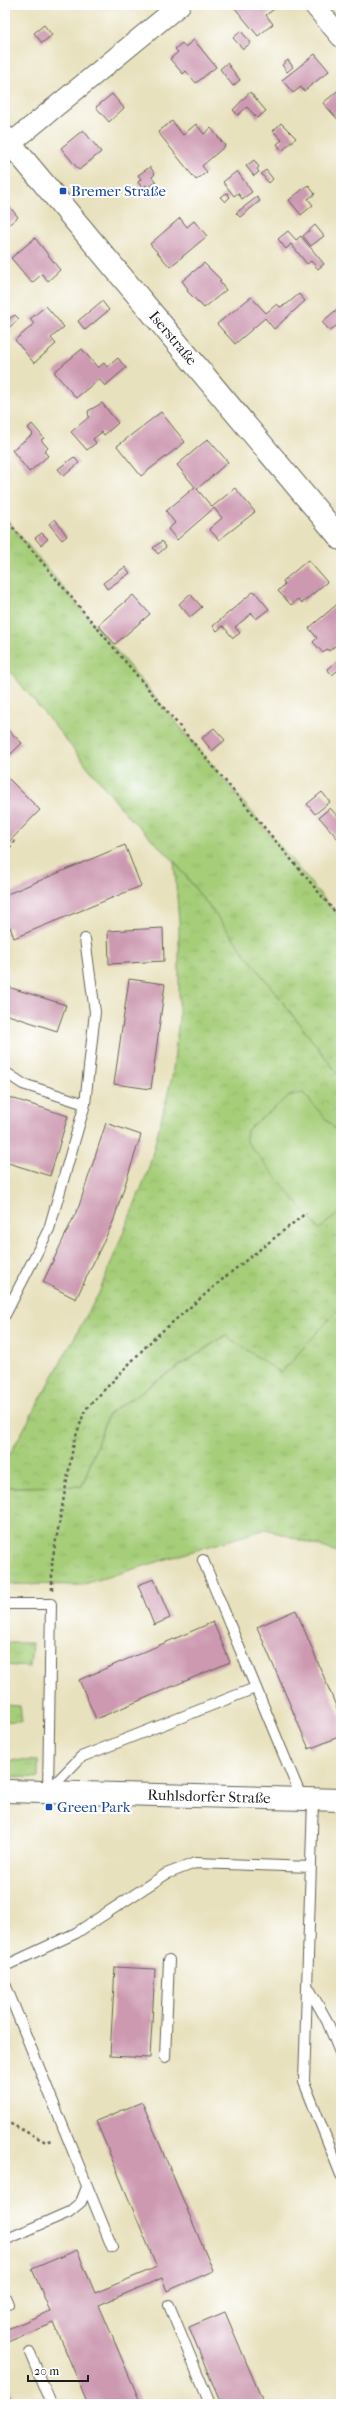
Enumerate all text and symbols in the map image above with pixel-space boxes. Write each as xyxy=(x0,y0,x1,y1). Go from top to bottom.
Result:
place label: Bremer Straße xyxy=(71,182,167,200)
marker: Bremer Straße xyxy=(58,186,68,196)
street label: Iserstraße xyxy=(145,307,201,369)
street label: Ruhlsdorfer Straße xyxy=(147,1786,271,1807)
place label: Green Park xyxy=(57,1798,131,1816)
marker: Green Park xyxy=(44,1802,54,1812)
scale bar xyxy=(28,2357,88,2383)
text: 20 m xyxy=(34,2364,59,2378)

